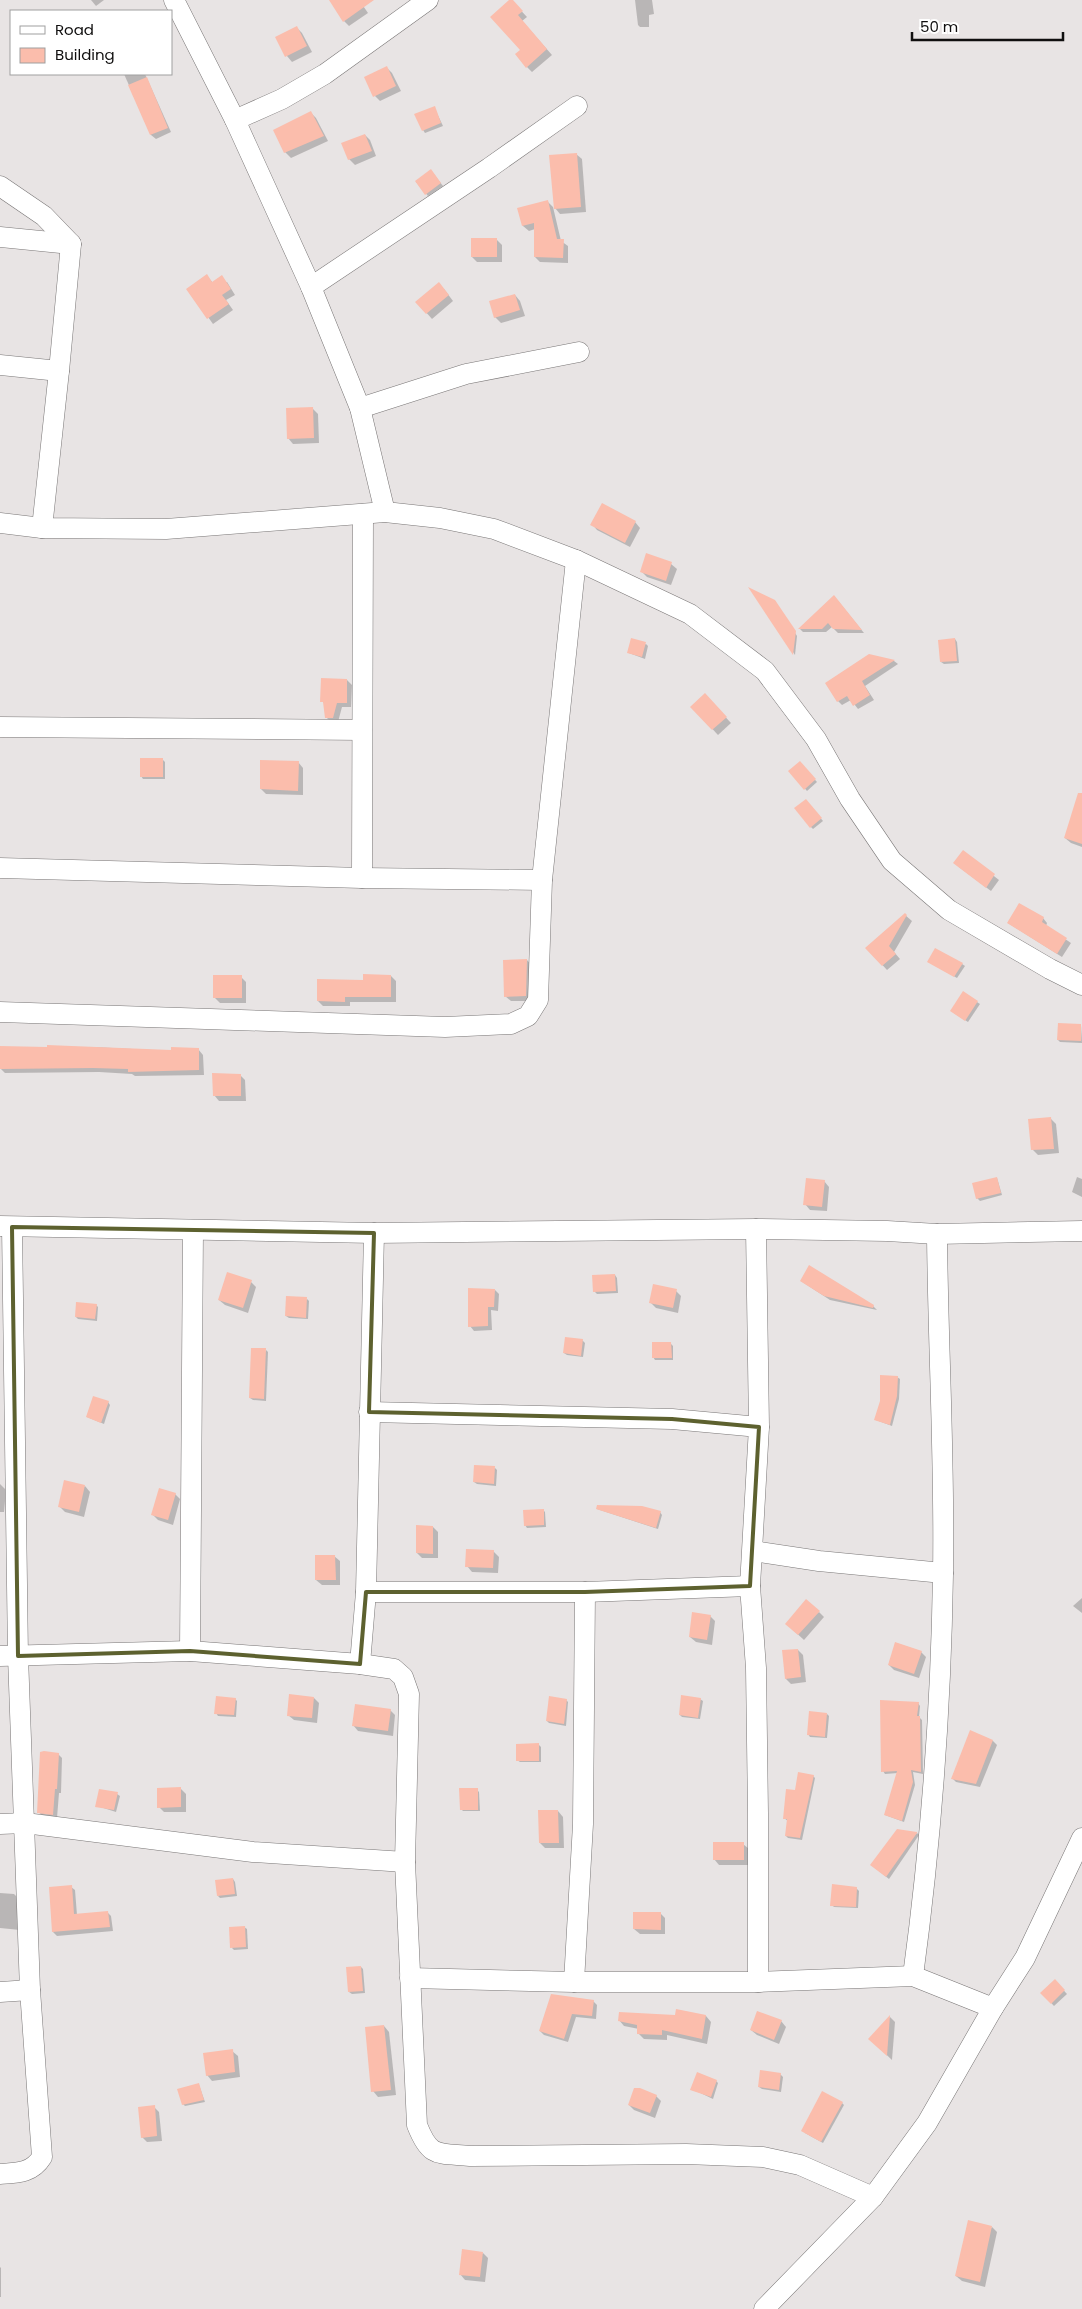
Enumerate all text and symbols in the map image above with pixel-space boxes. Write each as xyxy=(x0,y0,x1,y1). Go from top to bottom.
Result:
legend xyxy=(10,10,172,75)
scale bar xyxy=(912,10,1063,42)
text: 50 m xyxy=(920,16,958,37)
text: Road xyxy=(55,19,94,40)
text: Building xyxy=(55,44,115,65)

